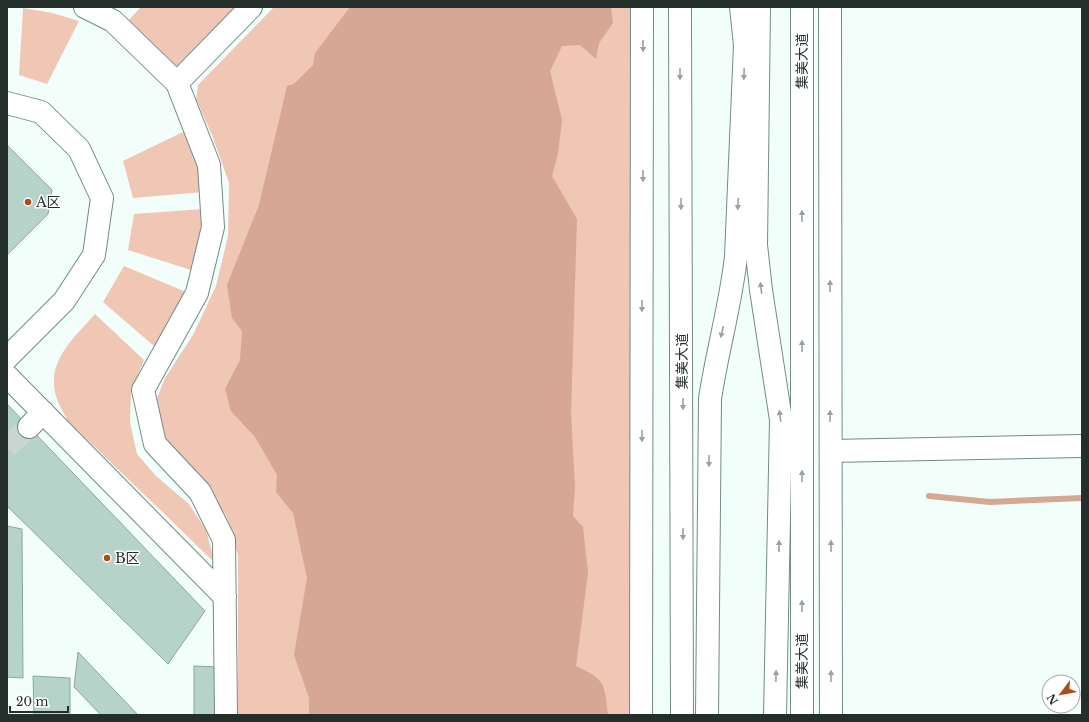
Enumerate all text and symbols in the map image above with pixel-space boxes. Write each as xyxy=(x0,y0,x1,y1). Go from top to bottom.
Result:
street label: 集美大道 xyxy=(793,33,811,89)
one-way arrow xyxy=(640,40,646,53)
one-way arrow xyxy=(677,68,683,81)
one-way arrow xyxy=(740,68,747,80)
one-way arrow xyxy=(640,170,646,183)
place label: A区 xyxy=(35,193,61,211)
marker: A区 xyxy=(23,197,33,207)
one-way arrow xyxy=(678,198,684,211)
one-way arrow xyxy=(735,198,742,210)
one-way arrow xyxy=(799,209,805,222)
one-way arrow xyxy=(827,279,833,292)
one-way arrow xyxy=(758,282,764,294)
one-way arrow xyxy=(639,300,645,313)
one-way arrow xyxy=(719,326,725,338)
street label: 集美大道 xyxy=(673,333,691,389)
one-way arrow xyxy=(799,339,805,352)
one-way arrow xyxy=(680,398,686,411)
one-way arrow xyxy=(827,409,833,422)
one-way arrow xyxy=(777,410,783,422)
one-way arrow xyxy=(639,430,645,443)
one-way arrow xyxy=(706,455,712,468)
one-way arrow xyxy=(799,469,805,482)
one-way arrow xyxy=(680,528,686,541)
one-way arrow xyxy=(828,539,834,552)
one-way arrow xyxy=(775,540,782,552)
place label: B区 xyxy=(115,549,140,567)
marker: B区 xyxy=(102,553,112,563)
one-way arrow xyxy=(799,599,805,612)
street label: 集美大道 xyxy=(793,633,811,689)
one-way arrow xyxy=(773,669,779,682)
one-way arrow xyxy=(828,669,834,682)
north arrow xyxy=(1041,674,1081,714)
scale bar xyxy=(10,688,68,714)
text: N xyxy=(1043,691,1061,707)
text: 20 m xyxy=(16,694,48,709)

